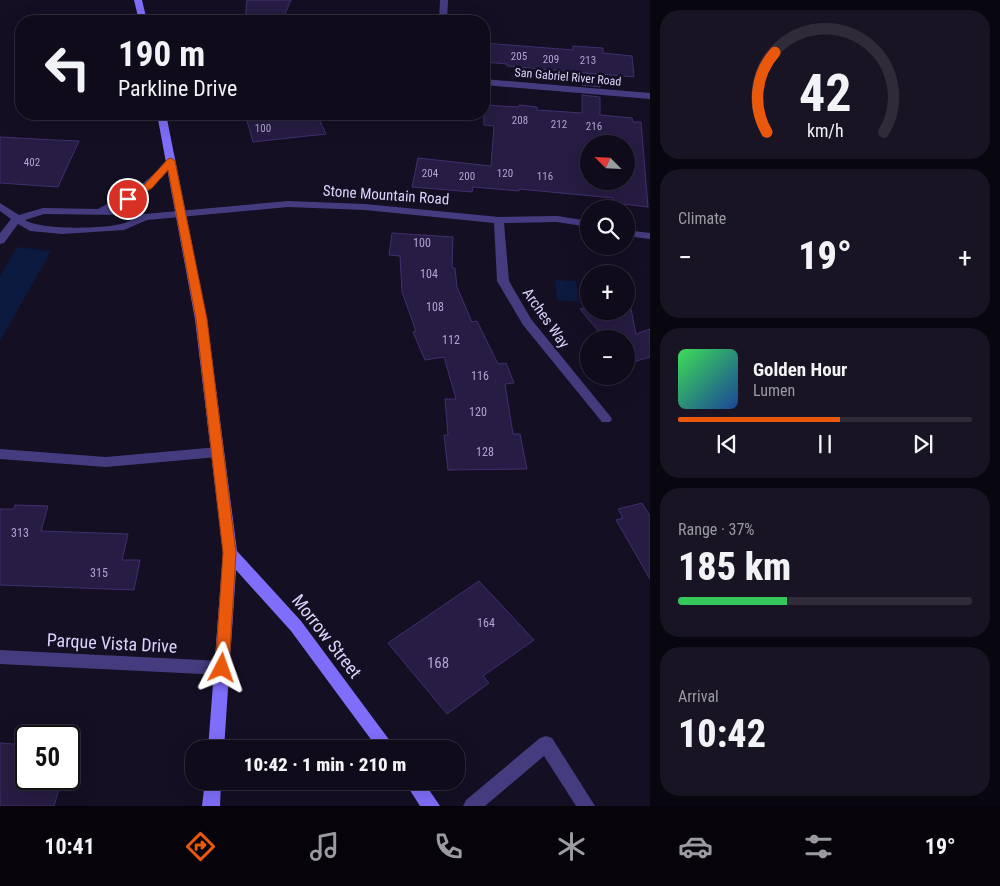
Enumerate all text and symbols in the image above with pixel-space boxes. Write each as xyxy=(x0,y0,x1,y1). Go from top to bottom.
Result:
text: 190 m xyxy=(118,34,205,75)
icon: left xyxy=(35,35,100,100)
house number: 205 xyxy=(511,50,527,63)
house number: 209 xyxy=(543,53,559,66)
house number: 213 xyxy=(580,54,596,67)
text: 42 xyxy=(799,63,851,124)
street label: San Gabriel River Road xyxy=(514,65,622,89)
text: Parkline Drive xyxy=(118,76,237,101)
house number: 208 xyxy=(512,114,528,127)
house number: 212 xyxy=(551,118,567,131)
house number: 216 xyxy=(586,120,602,133)
text: km/h xyxy=(807,120,843,141)
house number: 100 xyxy=(255,122,271,135)
north arrow xyxy=(580,135,635,190)
map controls xyxy=(580,135,635,385)
house number: 402 xyxy=(24,156,40,169)
house number: 204 xyxy=(422,167,439,180)
house number: 120 xyxy=(497,167,513,180)
house number: 200 xyxy=(459,170,475,183)
house number: 116 xyxy=(537,170,553,183)
pin xyxy=(107,178,149,220)
street label: Stone Mountain Road xyxy=(322,182,450,208)
icon: arrive xyxy=(114,185,142,213)
button: search xyxy=(580,200,635,255)
text: Climate xyxy=(678,209,726,228)
text: 19° xyxy=(798,234,852,278)
house number: 100 xyxy=(413,236,431,250)
text: − xyxy=(678,241,692,274)
text: + xyxy=(958,241,972,274)
button: + xyxy=(580,265,635,320)
house number: 104 xyxy=(420,267,438,281)
street label: Arches Way xyxy=(519,285,573,351)
house number: 108 xyxy=(426,300,444,314)
button: − xyxy=(580,330,635,385)
house number: 112 xyxy=(442,333,460,347)
text: Golden Hour xyxy=(753,358,847,381)
house number: 116 xyxy=(471,369,489,383)
text: Lumen xyxy=(753,381,795,400)
house number: 120 xyxy=(469,405,487,419)
icon: previous xyxy=(713,430,741,458)
icon: pause xyxy=(811,430,839,458)
icon: next xyxy=(909,430,937,458)
house number: 128 xyxy=(476,445,494,459)
text: Range · 37% xyxy=(678,520,754,539)
house number: 313 xyxy=(11,526,29,540)
text: 185 km xyxy=(678,545,791,589)
house number: 315 xyxy=(90,566,108,580)
street label: Morrow Street xyxy=(288,590,366,682)
house number: 164 xyxy=(477,616,495,630)
street label: Parque Vista Drive xyxy=(46,629,178,657)
position arrow xyxy=(195,641,247,693)
house number: 168 xyxy=(427,654,449,672)
text: Arrival xyxy=(678,687,719,706)
text: 10:42 xyxy=(678,712,766,756)
speed limit sign: 50 xyxy=(15,725,80,790)
text: 10:42 · 1 min · 210 m xyxy=(244,753,406,776)
icon: directions xyxy=(183,829,218,864)
icon: music xyxy=(307,829,342,864)
icon: phone xyxy=(431,829,466,864)
icon: climate xyxy=(554,829,589,864)
icon: car xyxy=(678,829,713,864)
icon: filters xyxy=(801,829,836,864)
text: 10:41 xyxy=(44,834,95,859)
text: 19° xyxy=(925,834,956,859)

